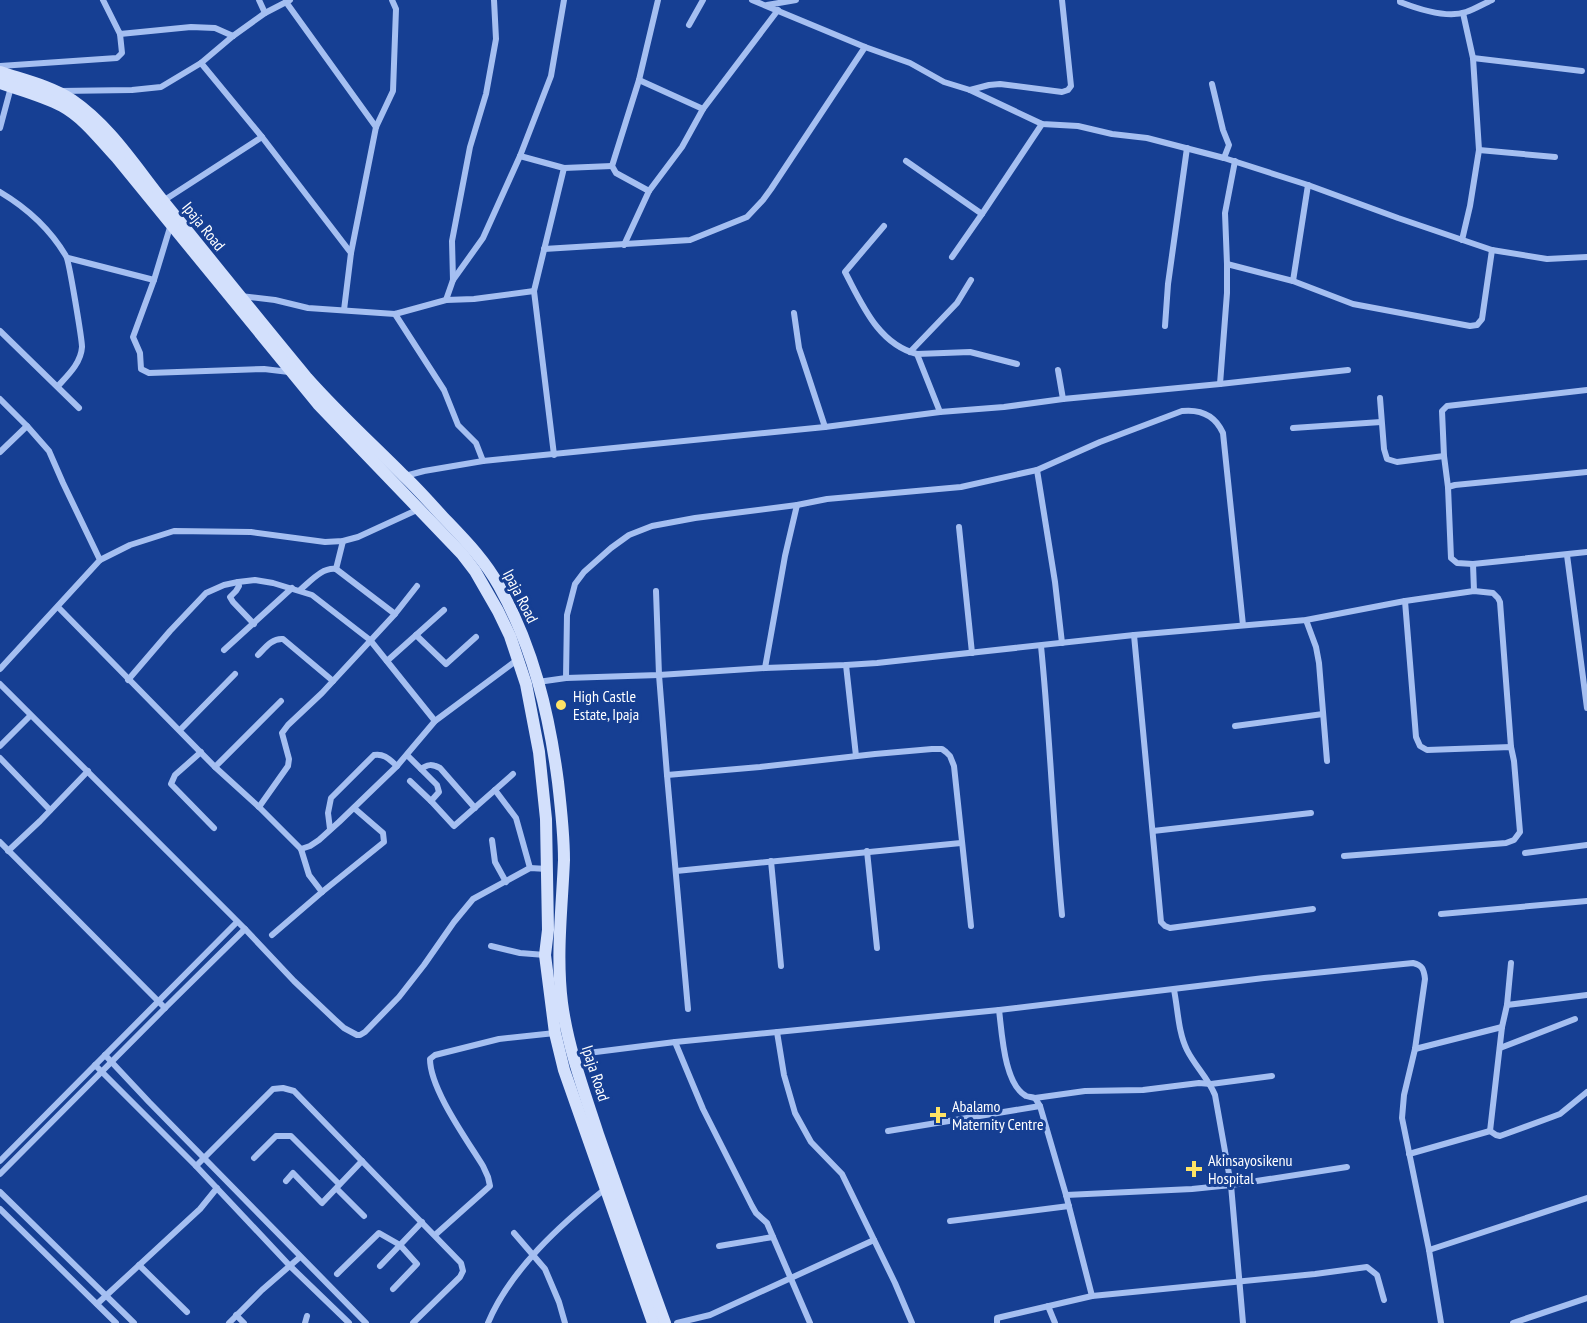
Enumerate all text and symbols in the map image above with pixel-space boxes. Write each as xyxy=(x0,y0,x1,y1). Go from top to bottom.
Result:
street label: Ipaja Road xyxy=(178,197,230,255)
street label: Ipaja Road xyxy=(499,566,543,626)
place label: High Castle Estate, Ipaja xyxy=(573,686,639,724)
marker: High Castle Estate, Ipaja xyxy=(554,698,568,712)
street label: Ipaja Road xyxy=(578,1043,614,1104)
place label: Abalamo Maternity Centre xyxy=(952,1096,1044,1134)
marker: Abalamo Maternity Centre xyxy=(929,1106,947,1124)
place label: Akinsayosikenu Hospital xyxy=(1208,1150,1293,1188)
marker: Akinsayosikenu Hospital xyxy=(1185,1160,1203,1178)

